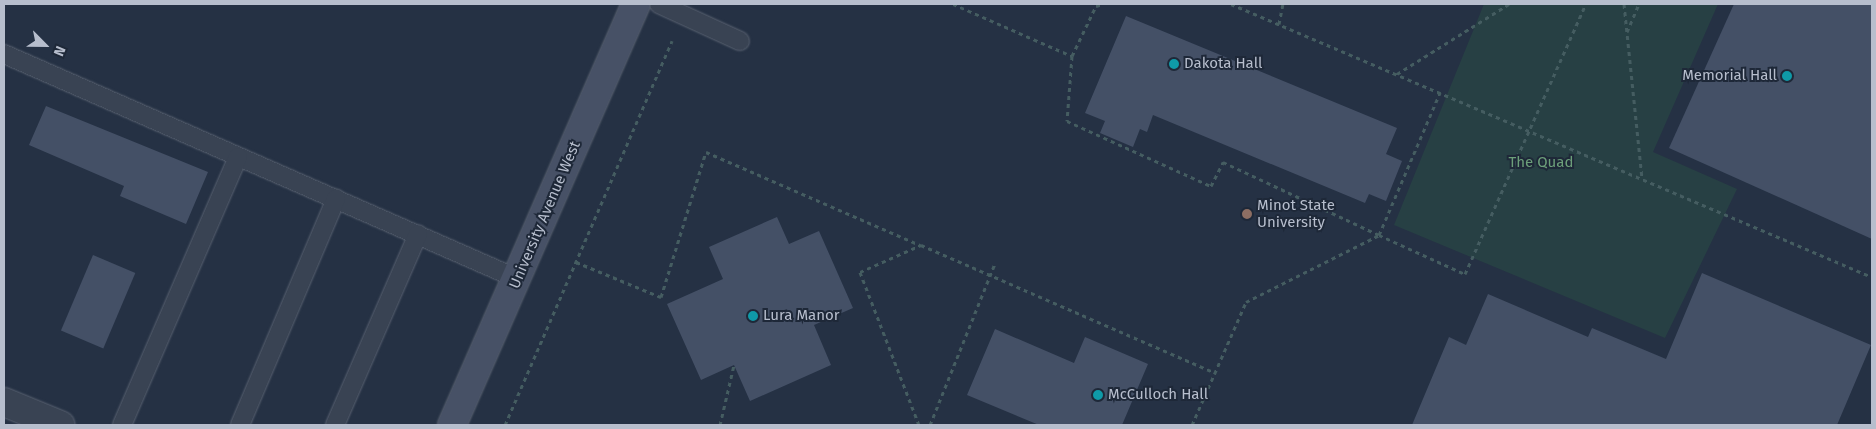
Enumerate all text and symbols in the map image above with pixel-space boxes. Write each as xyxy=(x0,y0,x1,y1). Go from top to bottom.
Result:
north arrow xyxy=(20,20,70,70)
text: N xyxy=(50,43,69,59)
place label: Dakota Hall xyxy=(1184,55,1262,73)
marker: Dakota Hall xyxy=(1168,58,1180,70)
place label: Memorial Hall xyxy=(1682,67,1777,85)
marker: Memorial Hall xyxy=(1781,70,1793,82)
street label: University Avenue West xyxy=(506,139,584,291)
park label: The Quad xyxy=(1509,154,1573,172)
place label: Minot State University xyxy=(1257,196,1335,231)
marker: Minot State University xyxy=(1241,208,1253,220)
place label: Lura Manor xyxy=(763,307,840,325)
marker: Lura Manor xyxy=(747,310,759,322)
place label: McCulloch Hall xyxy=(1108,386,1208,404)
marker: McCulloch Hall xyxy=(1092,389,1104,401)

